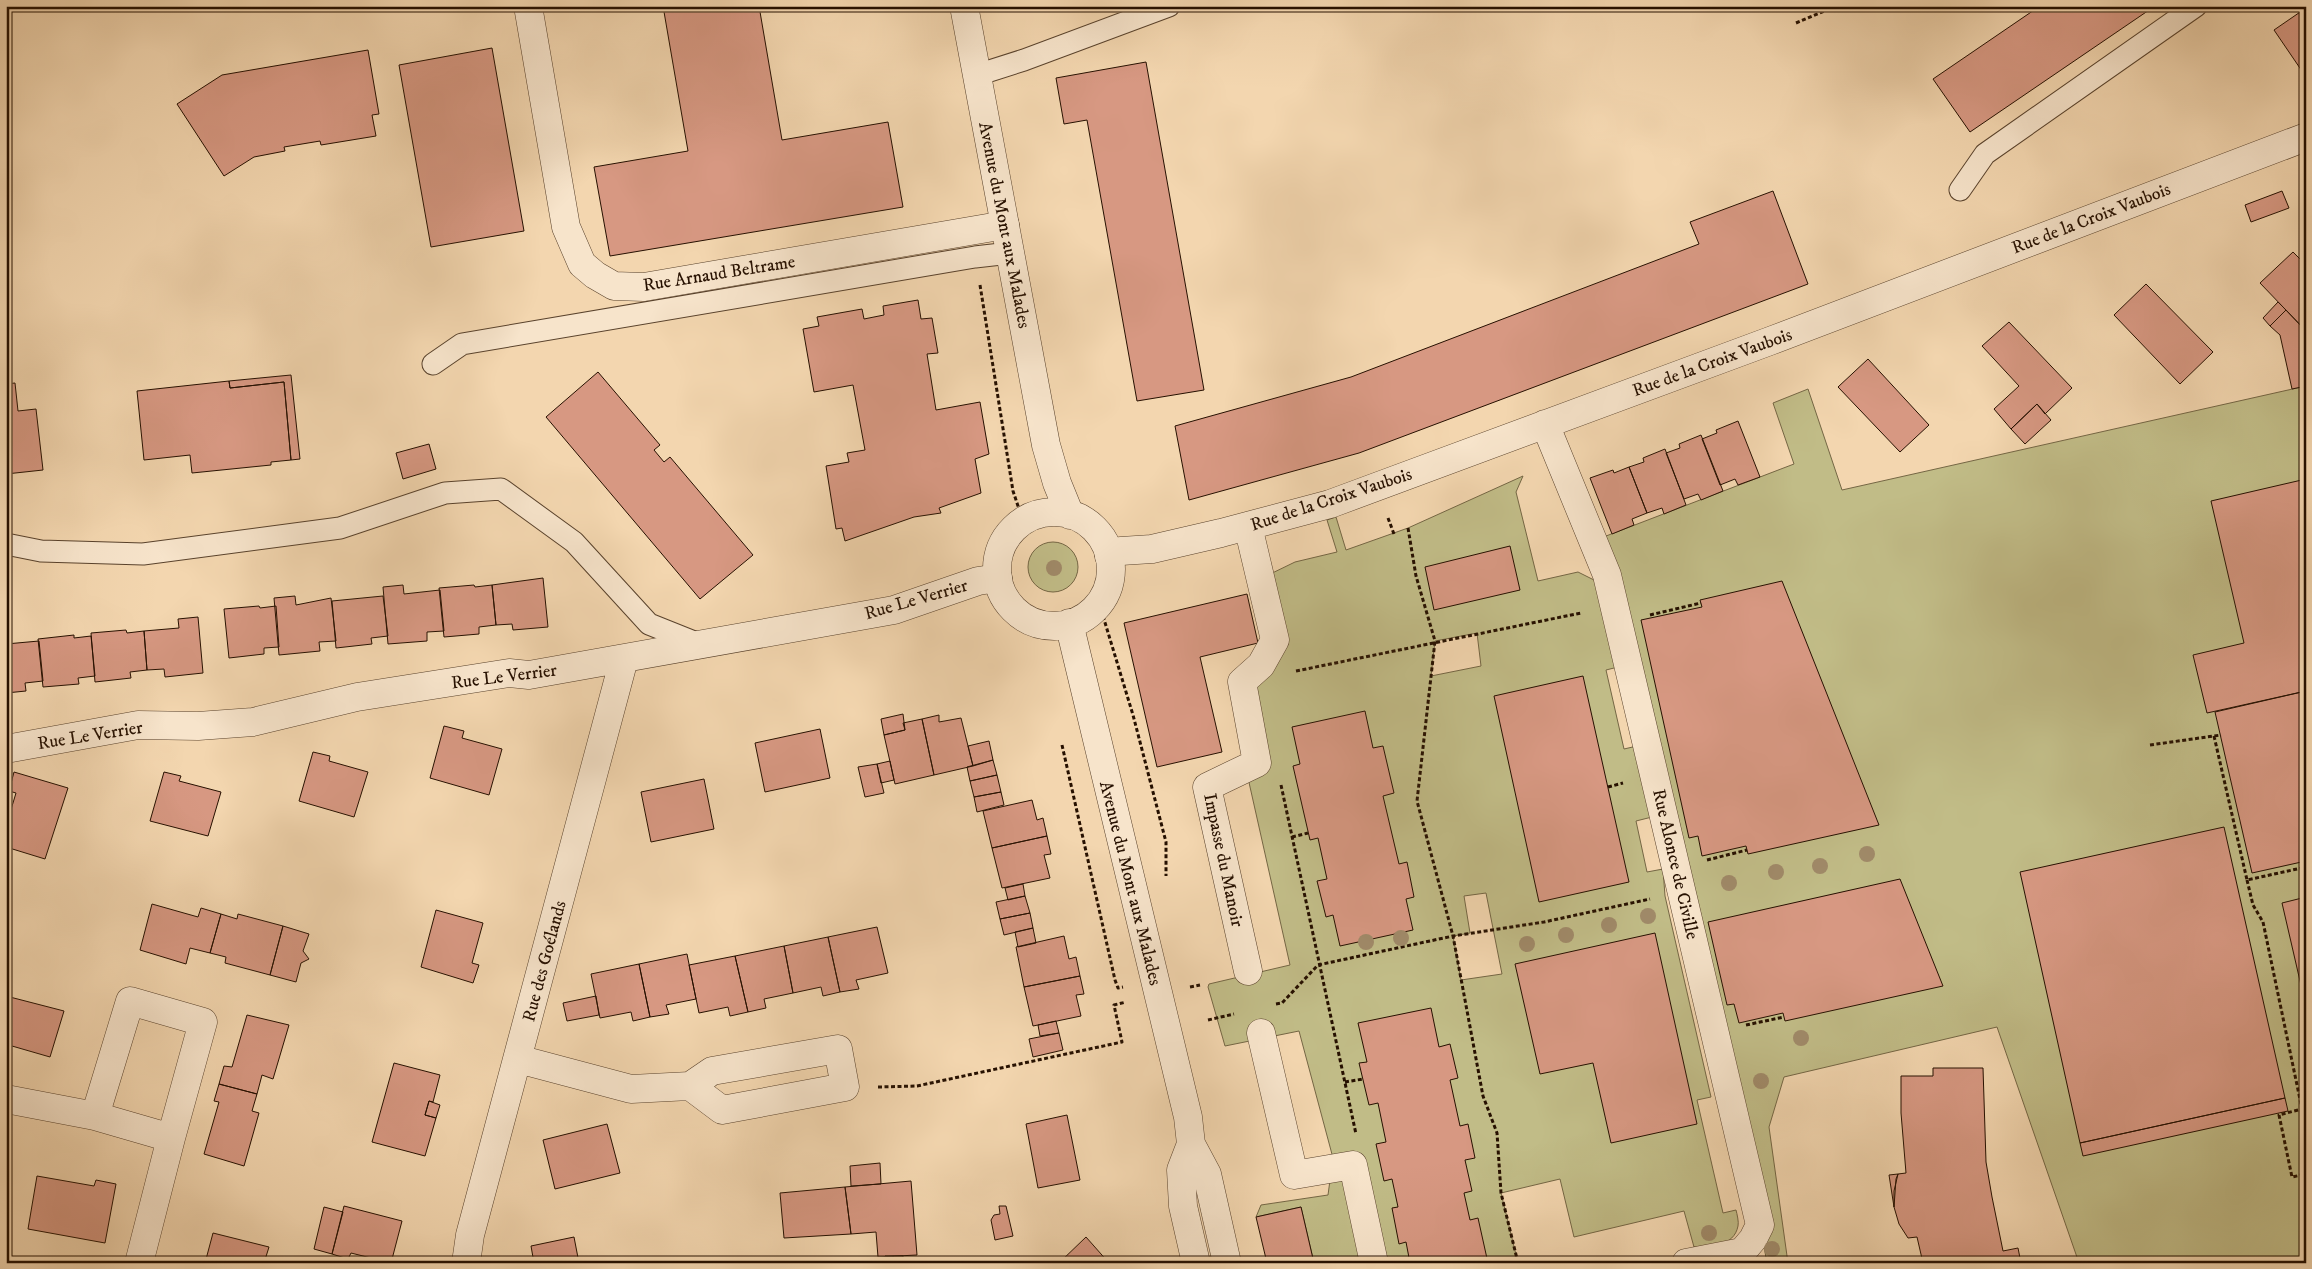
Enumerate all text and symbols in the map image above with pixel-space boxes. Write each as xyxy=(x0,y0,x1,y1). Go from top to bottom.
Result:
street label: Avenue du Mont aux Malades xyxy=(973,120,1035,330)
street label: Rue de la Croix Vaubois xyxy=(2009,179,2174,259)
street label: Rue Arnaud Beltrame xyxy=(641,251,797,297)
street label: Rue de la Croix Vaubois xyxy=(1630,324,1795,402)
street label: Rue de la Croix Vaubois xyxy=(1248,463,1415,536)
street label: Rue Le Verrier xyxy=(862,575,971,625)
street label: Rue Le Verrier xyxy=(450,660,559,694)
street label: Rue Le Verrier xyxy=(36,717,145,755)
street label: Avenue du Mont aux Malades xyxy=(1094,779,1166,988)
street label: Rue Alonce de Civille xyxy=(1647,787,1703,942)
street label: Impasse du Manoir xyxy=(1198,791,1248,929)
street label: Rue des Goélands xyxy=(518,898,572,1024)

